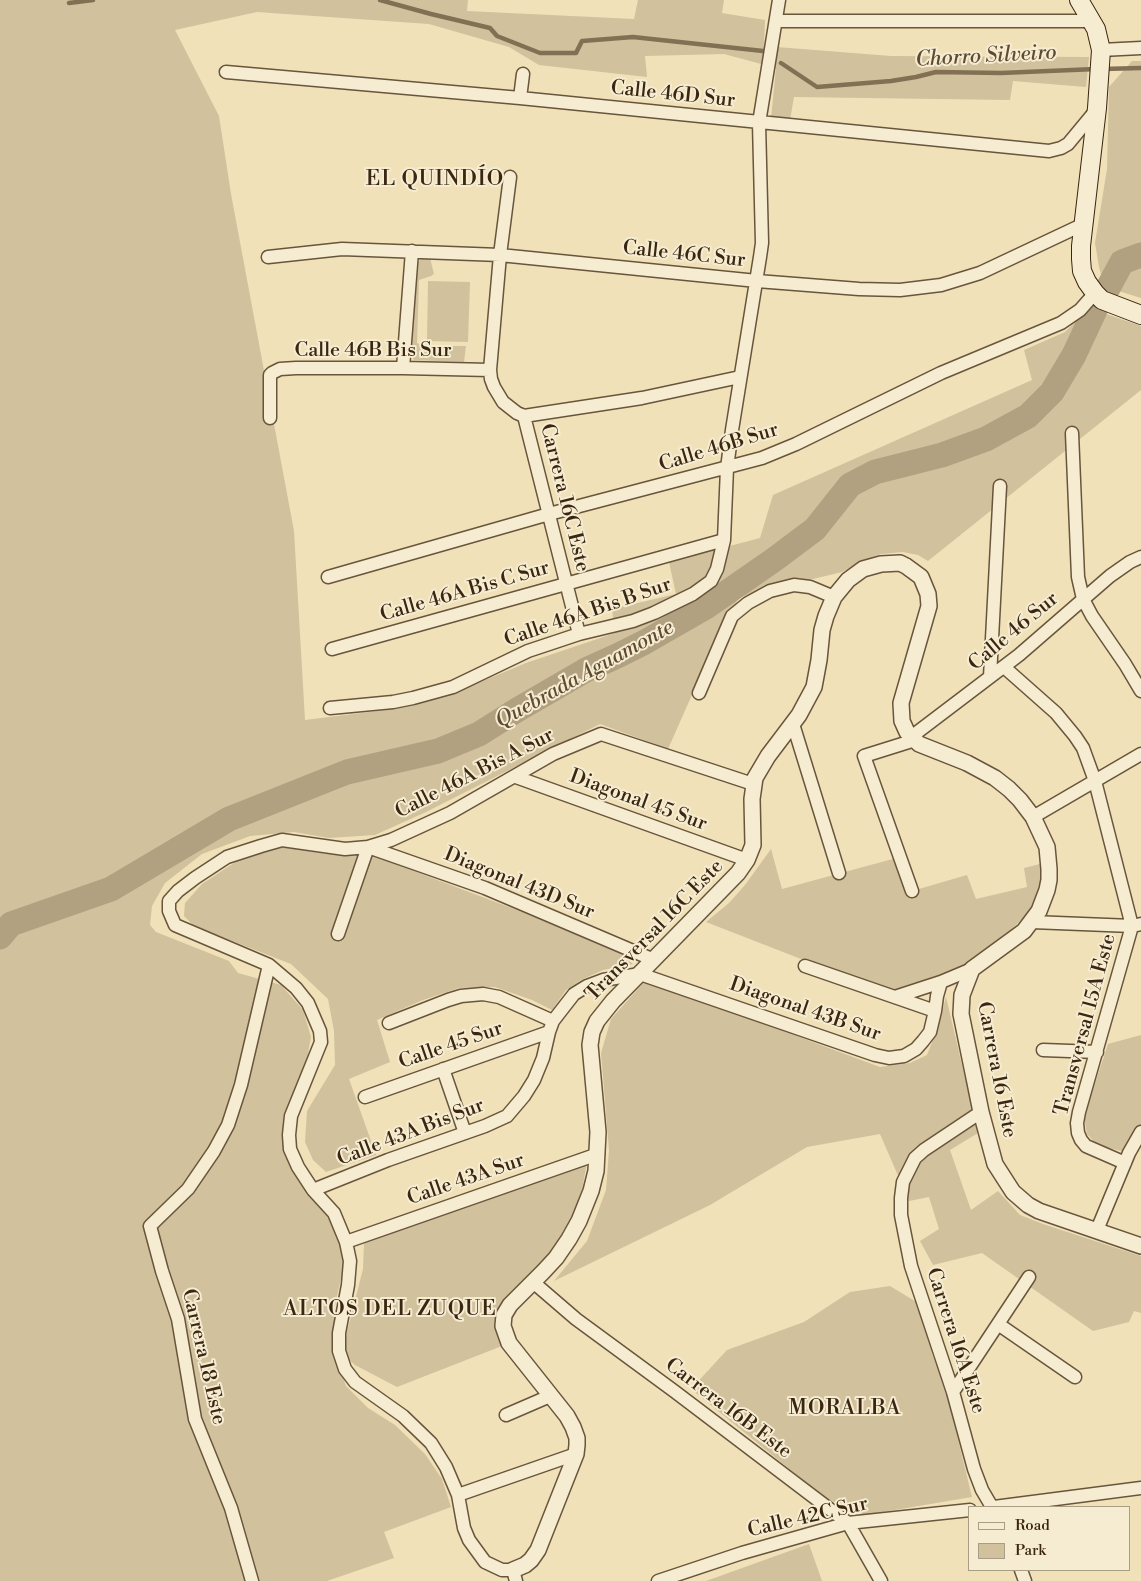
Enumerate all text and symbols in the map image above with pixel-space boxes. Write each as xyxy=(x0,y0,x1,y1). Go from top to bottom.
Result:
water label: Chorro Silveiro xyxy=(915,41,1057,73)
street label: Calle 46D Sur xyxy=(610,77,736,113)
district label: EL QUINDÍO xyxy=(365,167,505,193)
street label: Calle 46C Sur xyxy=(621,237,747,273)
street label: Calle 46B Bis Sur xyxy=(294,339,452,363)
street label: Calle 46B Sur xyxy=(656,418,782,478)
street label: Carrera 16C Este xyxy=(534,421,594,575)
street label: Calle 46A Bis C Sur xyxy=(378,556,552,628)
street label: Calle 46A Bis B Sur xyxy=(501,573,675,653)
street label: Calle 46 Sur xyxy=(964,588,1064,676)
water label: Quebrada Aguamonte xyxy=(492,616,678,734)
street label: Calle 46A Bis A Sur xyxy=(392,724,558,824)
street label: Diagonal 45 Sur xyxy=(566,765,710,837)
street label: Diagonal 43D Sur xyxy=(440,843,598,925)
street label: Transversal 16C Este xyxy=(581,855,729,1007)
street label: Transversal 15A Este xyxy=(1050,931,1122,1119)
street label: Diagonal 43B Sur xyxy=(726,973,884,1047)
street label: Carrera 16 Este xyxy=(971,1000,1021,1140)
street label: Calle 45 Sur xyxy=(396,1017,506,1075)
street label: Calle 43A Bis Sur xyxy=(334,1094,488,1172)
street label: Calle 43A Sur xyxy=(404,1149,528,1211)
street label: Carrera 16A Este xyxy=(920,1265,990,1417)
street label: Carrera 18 Este xyxy=(176,1287,230,1427)
district label: ALTOS DEL ZUQUE xyxy=(281,1297,499,1323)
street label: Carrera 16B Este xyxy=(660,1354,796,1464)
district label: MORALBA xyxy=(788,1396,902,1422)
street label: Calle 42C Sur xyxy=(746,1493,870,1543)
legend xyxy=(968,1506,1131,1571)
text: Road xyxy=(1015,1516,1050,1535)
text: Park xyxy=(1015,1541,1046,1560)

